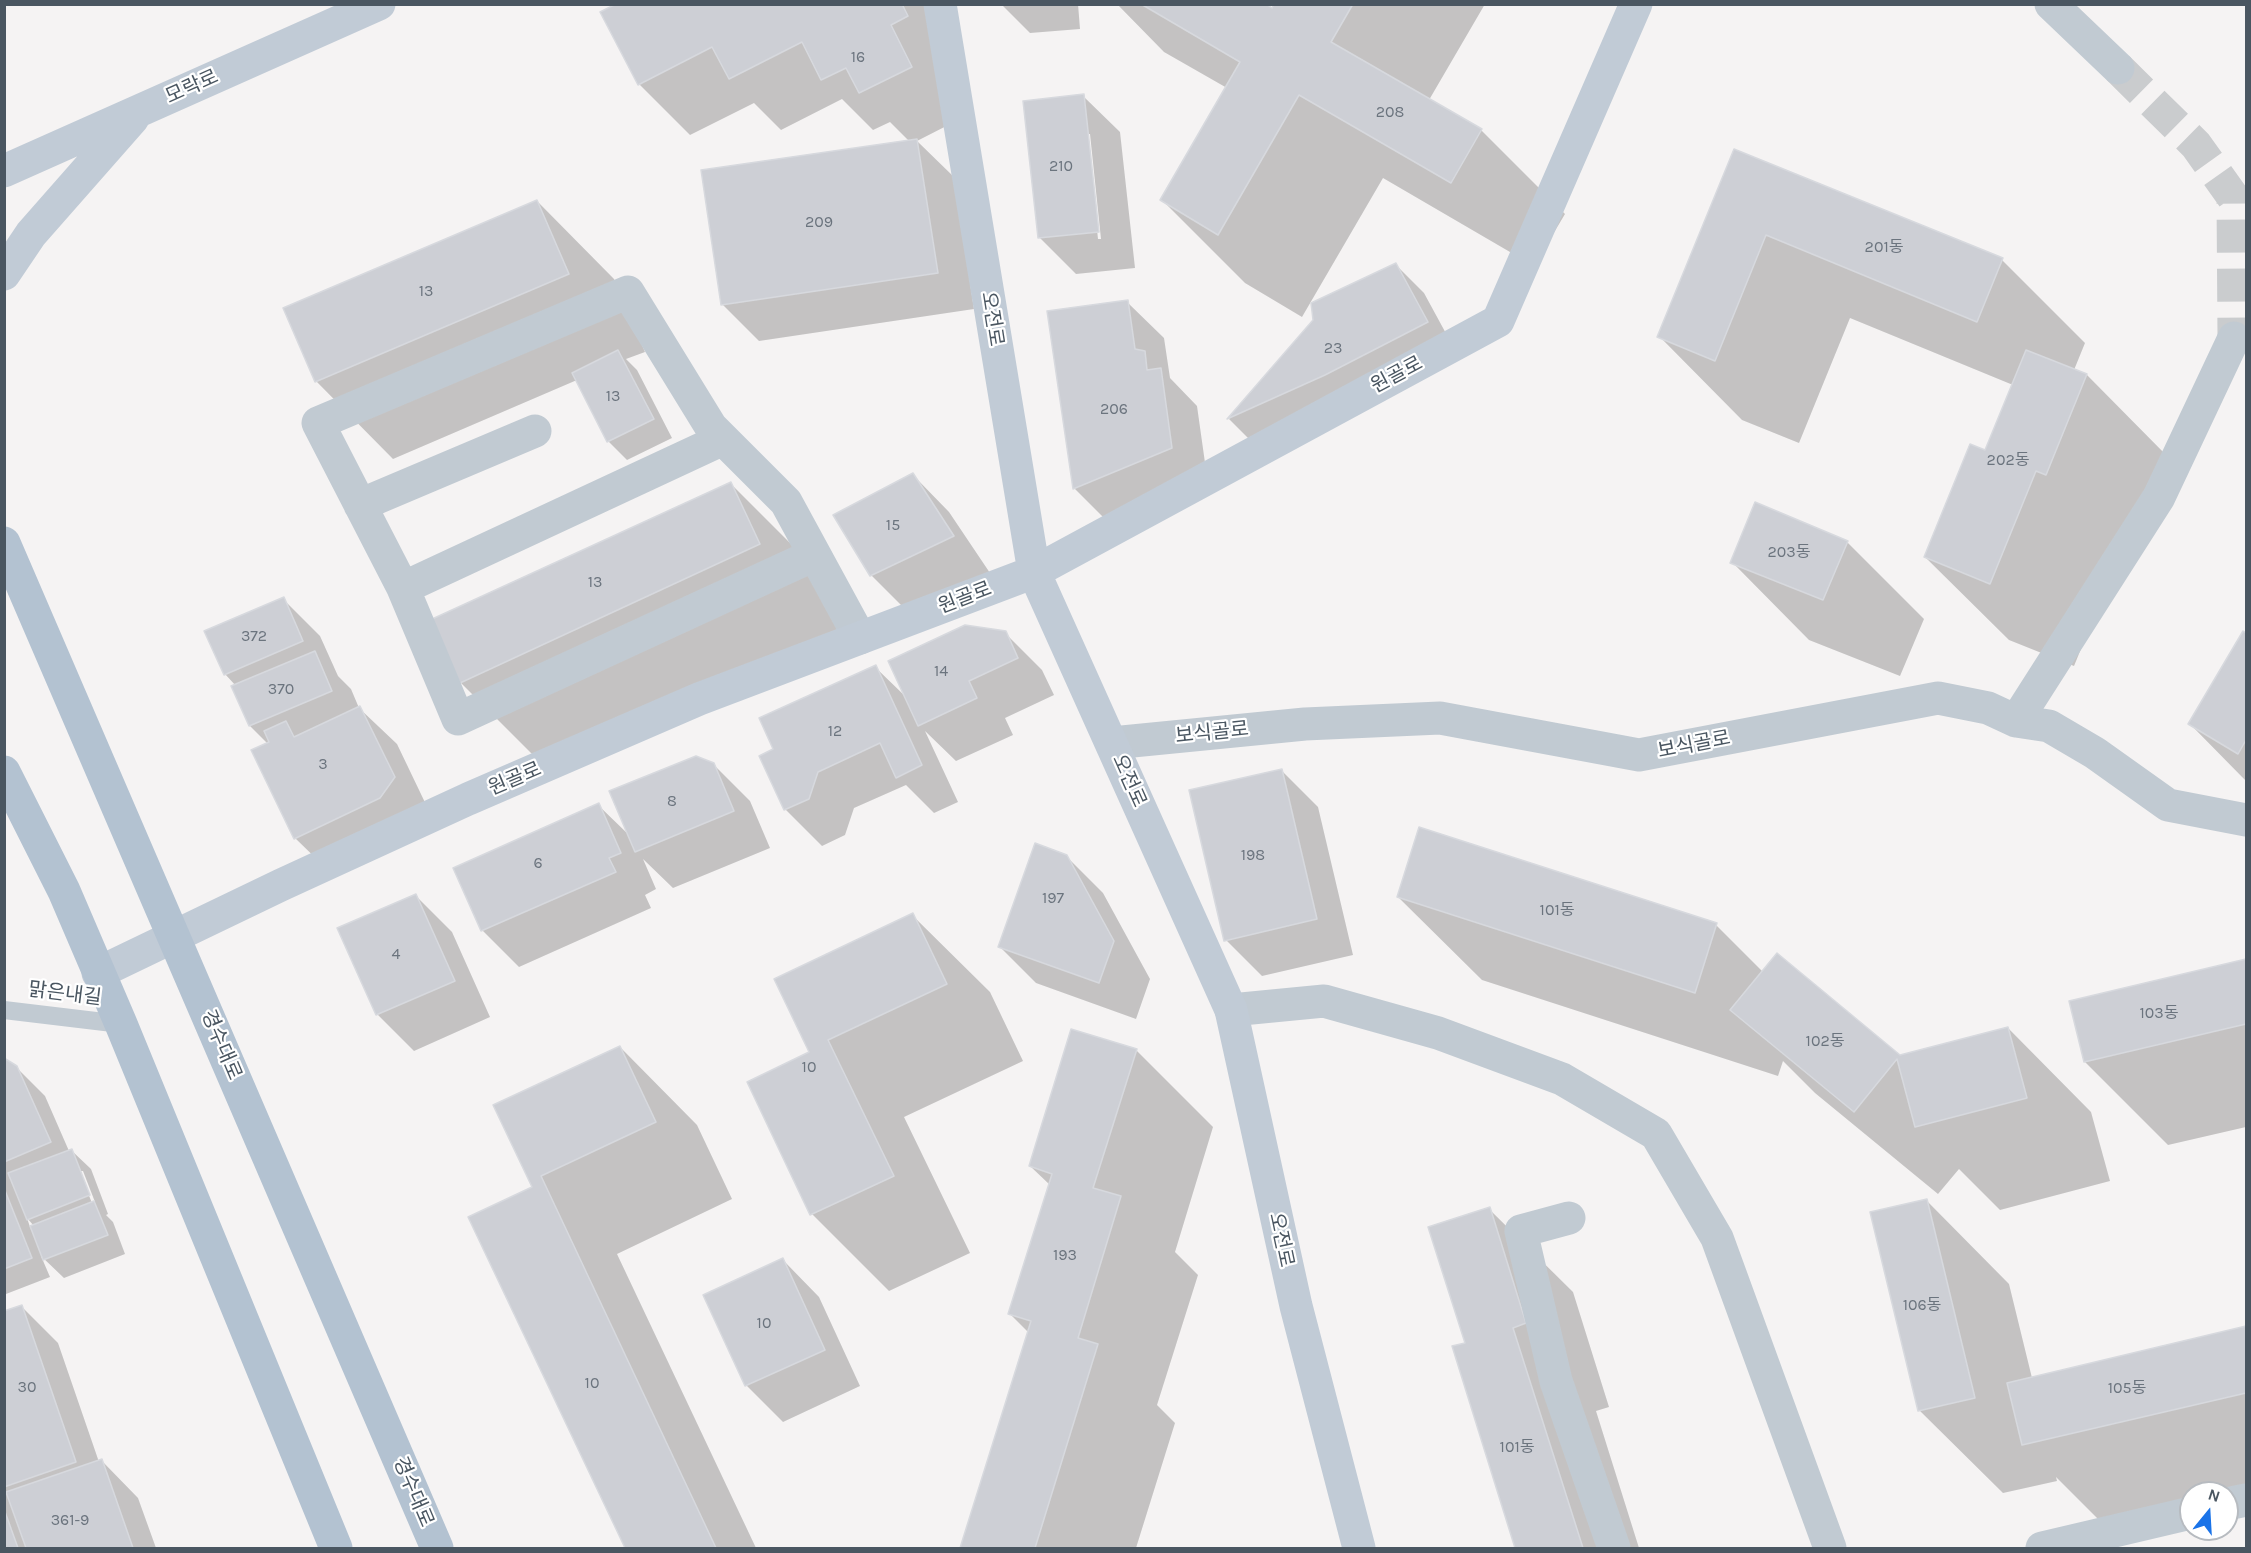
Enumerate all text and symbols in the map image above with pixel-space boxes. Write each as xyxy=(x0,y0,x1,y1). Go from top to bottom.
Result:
house number: 16 xyxy=(851,47,865,67)
street label: 모락로 xyxy=(162,65,222,109)
house number: 208 xyxy=(1376,102,1404,122)
house number: 210 xyxy=(1049,156,1073,176)
house number: 209 xyxy=(805,212,833,232)
house number: 201동 xyxy=(1865,237,1903,257)
house number: 13 xyxy=(419,281,433,301)
street label: 오전로 xyxy=(976,290,1008,348)
house number: 23 xyxy=(1324,338,1342,358)
street label: 원골로 xyxy=(1367,351,1427,399)
house number: 13 xyxy=(606,386,620,406)
house number: 206 xyxy=(1100,399,1128,419)
house number: 202동 xyxy=(1987,450,2029,470)
house number: 15 xyxy=(886,515,900,535)
house number: 203동 xyxy=(1768,542,1810,562)
house number: 13 xyxy=(588,572,602,592)
street label: 원골로 xyxy=(935,577,995,619)
house number: 372 xyxy=(241,626,267,646)
house number: 14 xyxy=(934,661,948,681)
house number: 370 xyxy=(268,679,294,699)
street label: 보식골로 xyxy=(1174,717,1250,749)
house number: 12 xyxy=(828,721,842,741)
street label: 보식골로 xyxy=(1656,726,1732,764)
street label: 오전로 xyxy=(1107,751,1151,811)
house number: 3 xyxy=(318,754,328,774)
street label: 원골로 xyxy=(485,757,545,801)
house number: 8 xyxy=(667,791,677,811)
house number: 198 xyxy=(1241,845,1265,865)
house number: 6 xyxy=(533,853,543,873)
house number: 197 xyxy=(1042,888,1064,908)
house number: 101동 xyxy=(1540,900,1574,920)
house number: 4 xyxy=(392,944,400,964)
street label: 맑은내길 xyxy=(27,978,103,1010)
house number: 103동 xyxy=(2140,1003,2178,1023)
street label: 경수대로 xyxy=(196,1006,246,1084)
house number: 102동 xyxy=(1806,1031,1844,1051)
house number: 10 xyxy=(802,1057,816,1077)
street label: 오전로 xyxy=(1264,1211,1298,1269)
house number: 193 xyxy=(1053,1245,1077,1265)
house number: 106동 xyxy=(1903,1295,1941,1315)
house number: 10 xyxy=(757,1313,771,1333)
house number: 10 xyxy=(585,1373,599,1393)
house number: 30 xyxy=(18,1377,36,1397)
house number: 105동 xyxy=(2108,1378,2146,1398)
house number: 101동 xyxy=(1500,1437,1534,1457)
street label: 경수대로 xyxy=(388,1453,438,1531)
north arrow xyxy=(2179,1481,2239,1541)
text: N xyxy=(2206,1484,2222,1506)
house number: 361-9 xyxy=(51,1510,89,1530)

